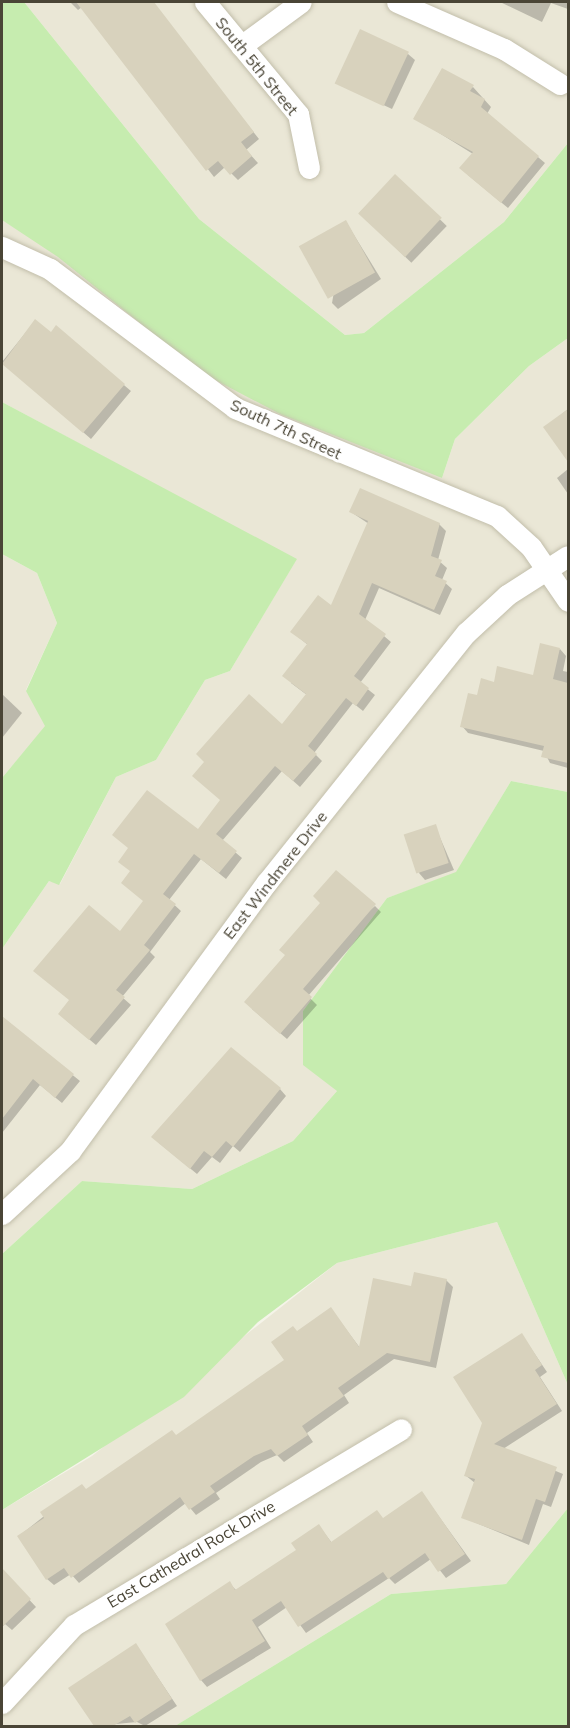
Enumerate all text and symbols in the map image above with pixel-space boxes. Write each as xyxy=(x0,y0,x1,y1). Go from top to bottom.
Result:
street label: South 5th Street xyxy=(212,13,302,119)
street label: South 7th Street xyxy=(227,395,345,463)
street label: East Windmere Drive xyxy=(219,807,331,943)
street label: East Cathedral Rock Drive xyxy=(104,1496,278,1612)

